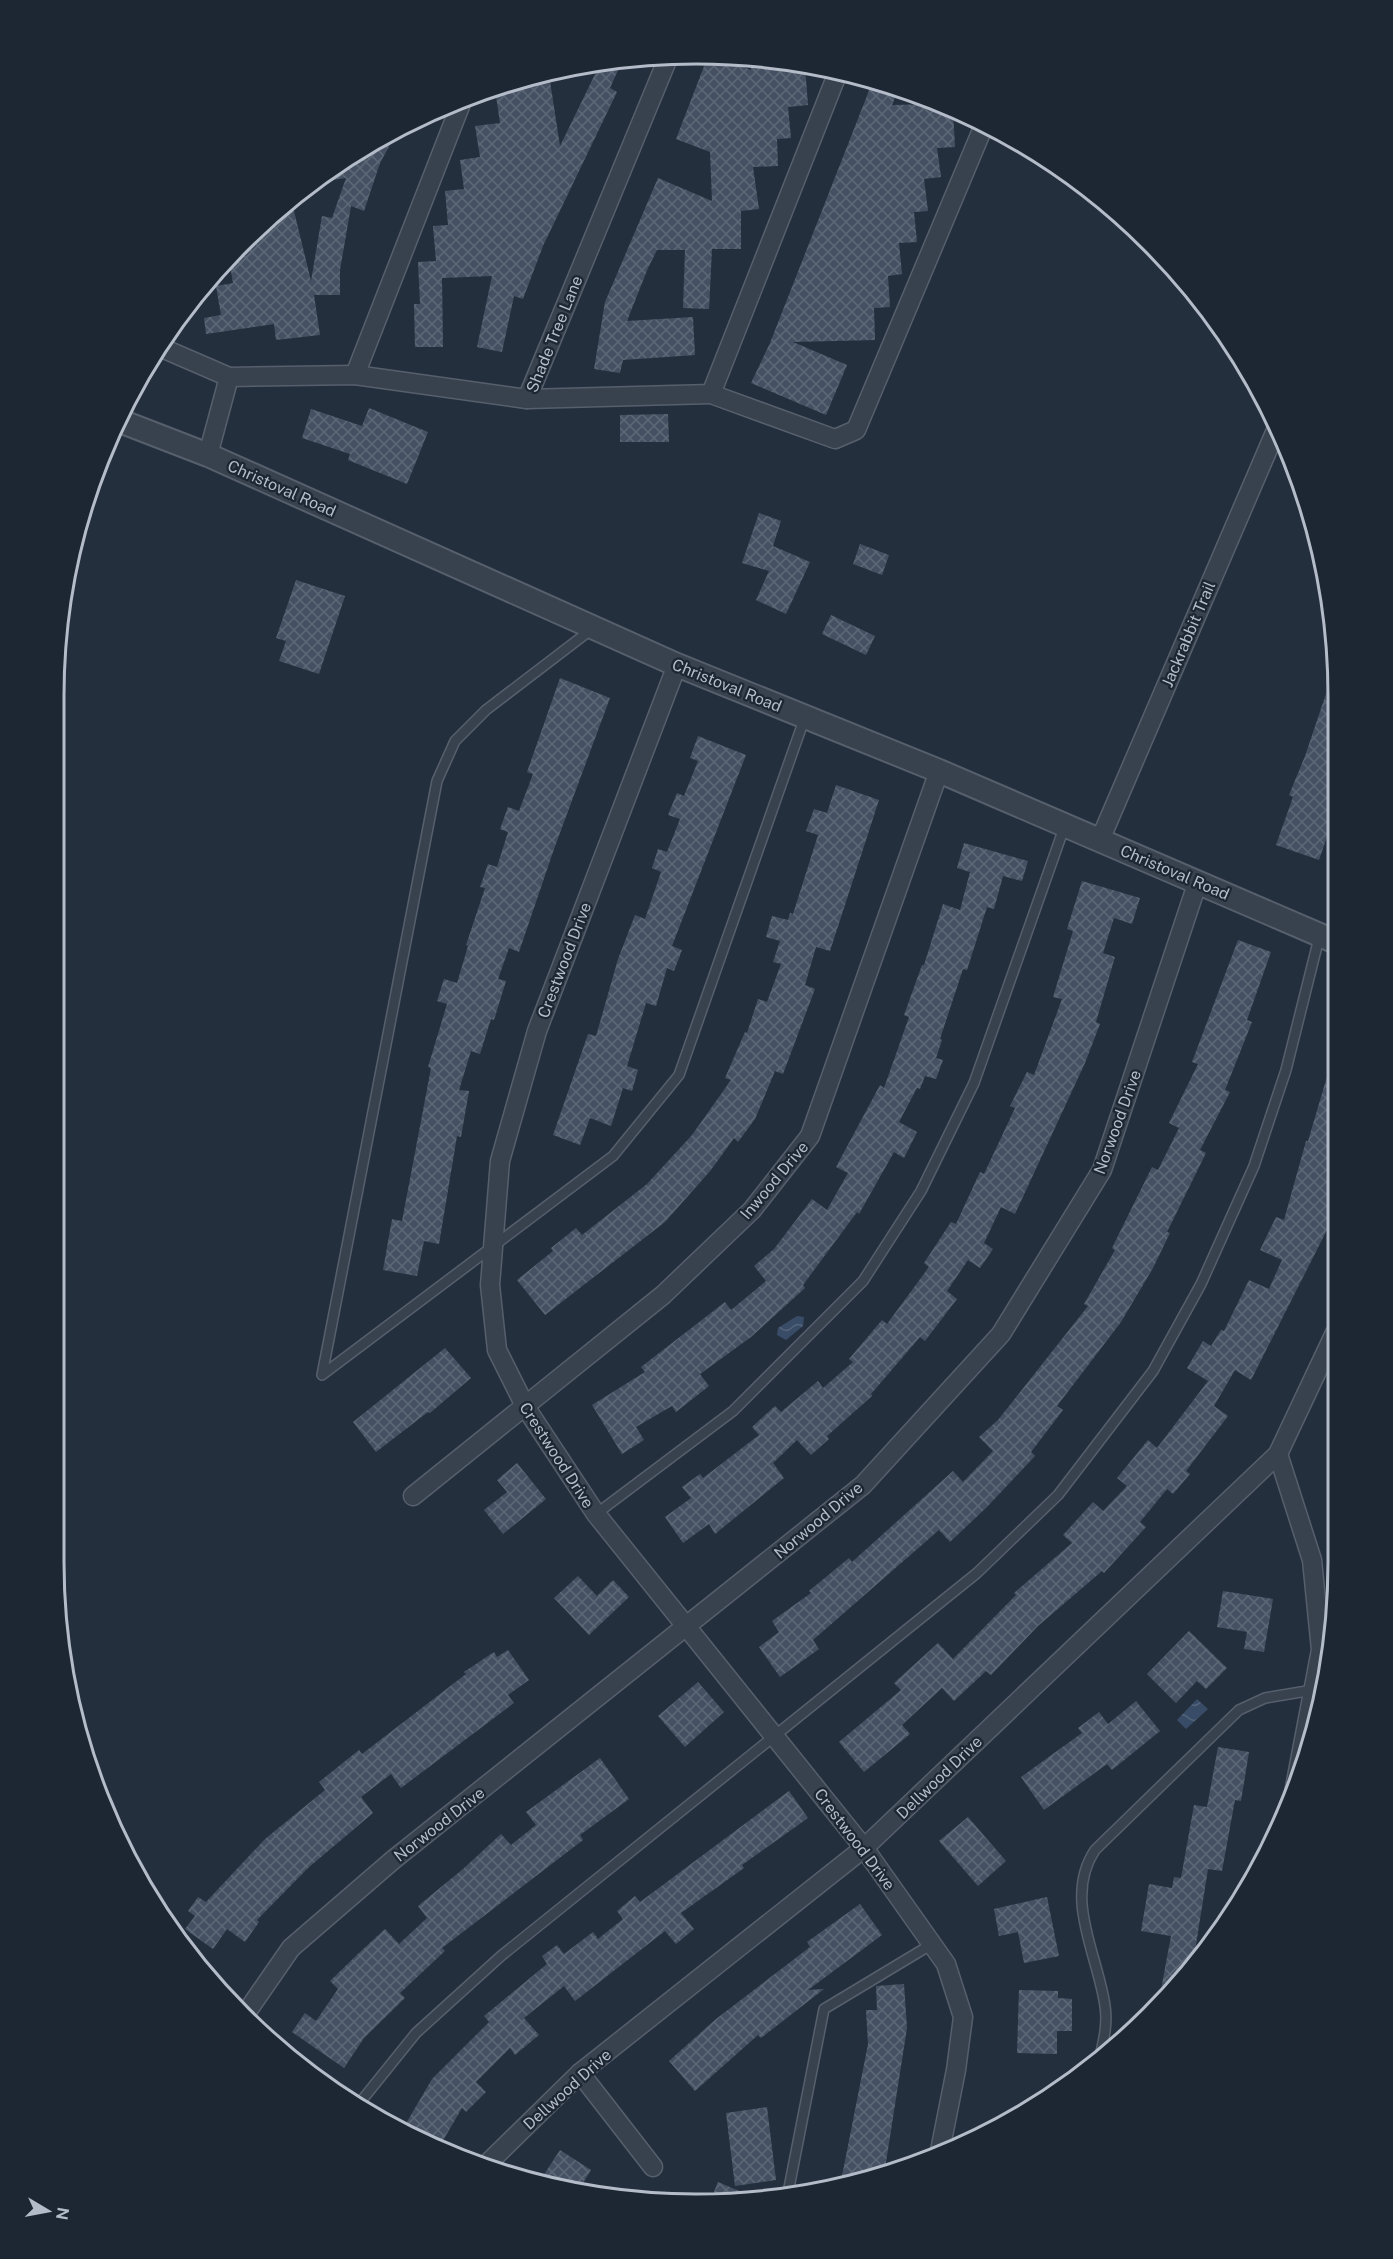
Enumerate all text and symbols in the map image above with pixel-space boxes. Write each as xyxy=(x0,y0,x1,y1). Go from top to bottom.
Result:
street label: Shade Tree Lane xyxy=(522,273,587,395)
street label: Christoval Road xyxy=(225,456,339,521)
street label: Jackrabbit Trail xyxy=(1158,578,1219,690)
street label: Christoval Road xyxy=(669,655,784,716)
street label: Christoval Road xyxy=(1117,841,1232,904)
street label: Crestwood Drive xyxy=(534,900,595,1021)
street label: Norwood Drive xyxy=(1090,1067,1145,1177)
street label: Inwood Drive xyxy=(736,1138,812,1223)
street label: Crestwood Drive xyxy=(515,1399,598,1512)
street label: Norwood Drive xyxy=(770,1478,866,1563)
street label: Dellwood Drive xyxy=(893,1732,986,1823)
street label: Norwood Drive xyxy=(390,1783,488,1866)
street label: Crestwood Drive xyxy=(810,1785,899,1894)
street label: Dellwood Drive xyxy=(520,2045,615,2134)
north arrow xyxy=(18,2181,78,2241)
text: N xyxy=(52,2206,73,2221)

